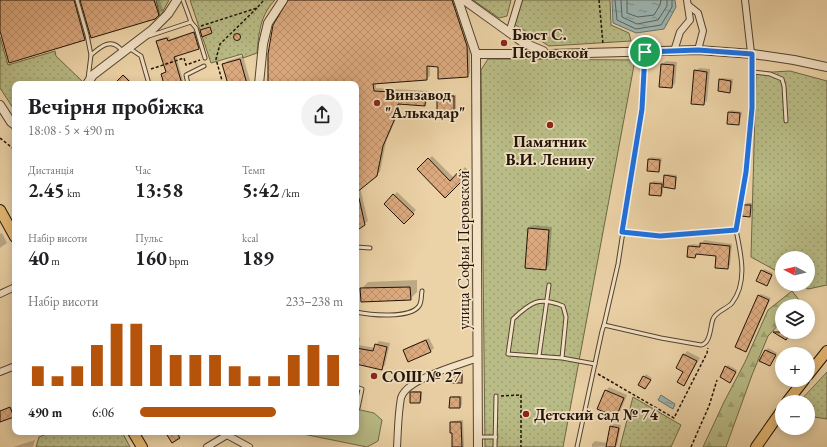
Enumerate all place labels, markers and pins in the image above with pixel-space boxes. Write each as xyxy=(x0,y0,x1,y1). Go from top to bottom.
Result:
place label: Бюст С. Перовской xyxy=(512,24,589,63)
pin xyxy=(628,35,662,69)
marker: Бюст С. Перовской xyxy=(499,38,509,48)
place label: Винзавод "Алькадар" xyxy=(385,84,465,123)
marker: Винзавод "Алькадар" xyxy=(372,98,382,108)
marker: Памятник В.И. Ленину xyxy=(545,120,555,130)
place label: Памятник В.И. Ленину xyxy=(505,131,595,170)
place label: СОШ № 27 xyxy=(382,366,462,387)
marker: СОШ № 27 xyxy=(369,371,379,381)
place label: Детский сад № 74 xyxy=(534,404,659,425)
marker: Детский сад № 74 xyxy=(521,409,531,419)

